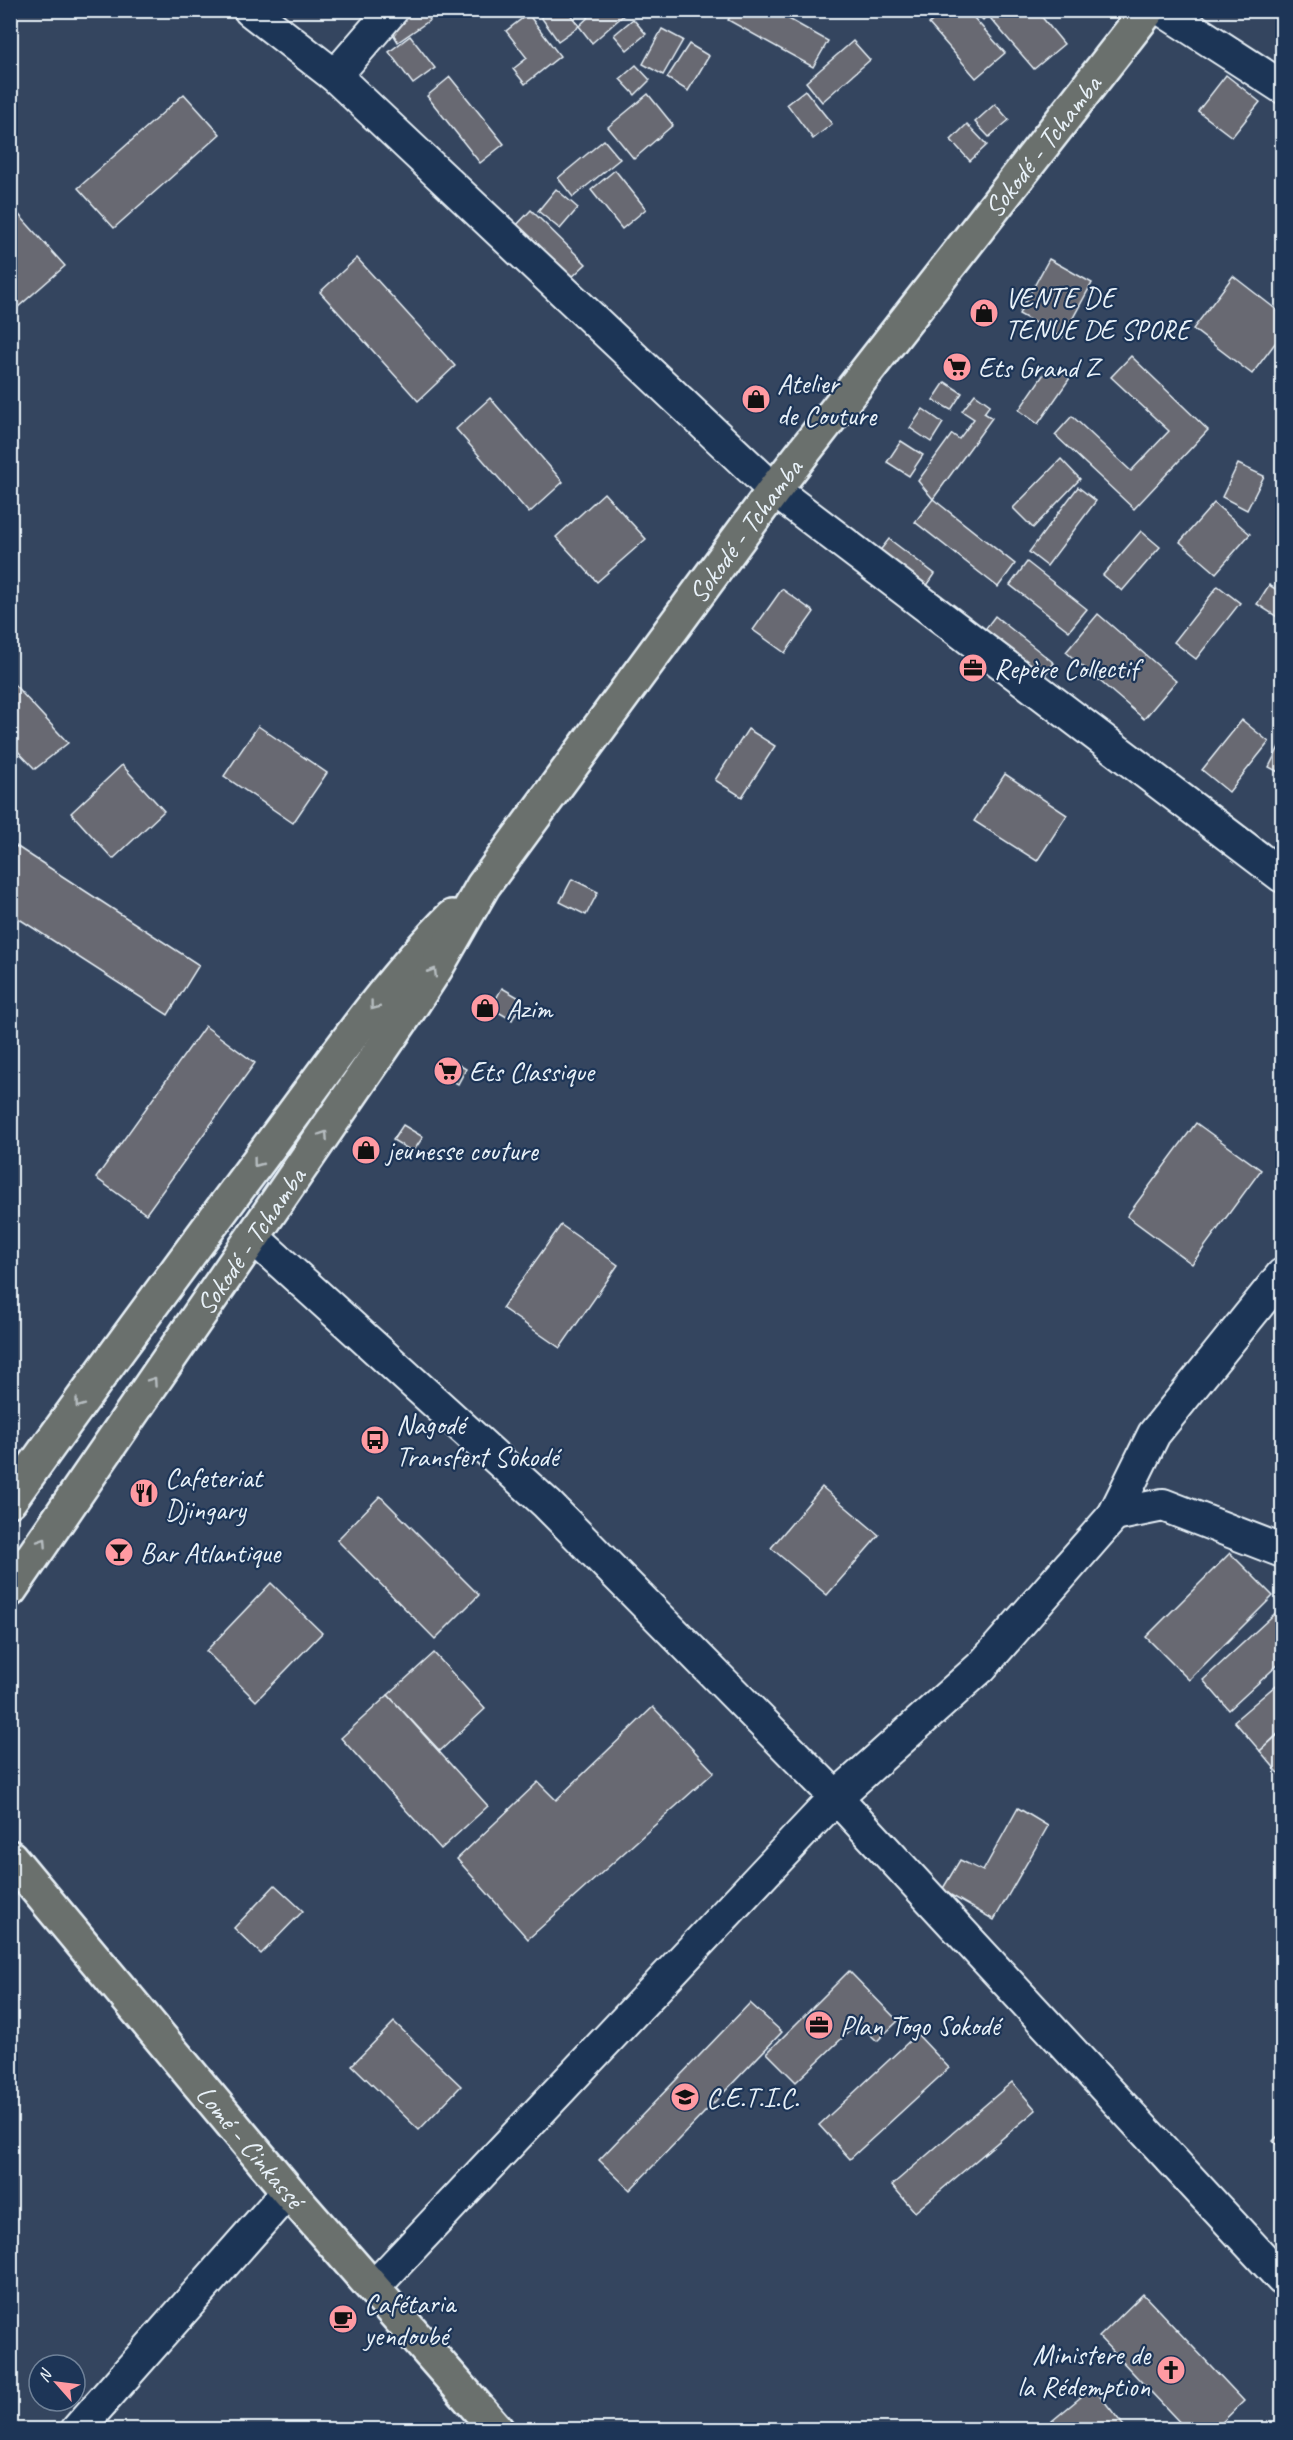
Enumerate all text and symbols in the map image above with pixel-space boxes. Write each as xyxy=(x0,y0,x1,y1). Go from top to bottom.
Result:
street label: Sokodé - Tchamba xyxy=(976,67,1110,224)
place label: VENTE DE TENUE DE SPORE xyxy=(1005,280,1193,347)
shop icon: VENTE DE TENUE DE SPORE xyxy=(968,297,1000,329)
place label: Ets Grand Z xyxy=(978,350,1104,385)
supermarket icon: Ets Grand Z xyxy=(941,351,973,383)
place label: Atelier de Couture xyxy=(777,366,878,433)
shop icon: Atelier de Couture xyxy=(740,383,772,415)
street label: Sokodé - Tchamba xyxy=(680,450,811,610)
place label: Repère Collectif xyxy=(994,651,1145,686)
office icon: Repère Collectif xyxy=(957,652,989,684)
one-way arrow xyxy=(425,968,436,979)
place label: Azim xyxy=(506,991,554,1026)
shop icon: Azim xyxy=(469,992,501,1024)
one-way arrow xyxy=(370,1000,381,1011)
place label: Ets Classique xyxy=(469,1054,596,1089)
supermarket icon: Ets Classique xyxy=(432,1055,464,1087)
one-way arrow xyxy=(317,1130,328,1141)
place label: jeunesse couture xyxy=(384,1133,540,1168)
shop icon: jeunesse couture xyxy=(350,1134,382,1166)
one-way arrow xyxy=(253,1156,264,1167)
street label: Sokodé - Tchamba xyxy=(188,1159,314,1321)
one-way arrow xyxy=(146,1377,157,1388)
one-way arrow xyxy=(75,1397,86,1408)
place label: Nagodé Transfert Sokodé xyxy=(396,1407,562,1474)
bus stop icon: Nagodé Transfert Sokodé xyxy=(359,1424,391,1456)
place label: Cafeteriat Djingary xyxy=(165,1460,265,1527)
restaurant icon: Cafeteriat Djingary xyxy=(128,1477,160,1509)
place label: Bar Atlantique xyxy=(140,1535,282,1570)
bar icon: Bar Atlantique xyxy=(103,1536,135,1568)
one-way arrow xyxy=(36,1538,47,1549)
place label: Plan Togo Sokodé xyxy=(840,2008,1003,2043)
office icon: Plan Togo Sokodé xyxy=(803,2009,835,2041)
street label: Lomé - Cinkassé xyxy=(189,2077,314,2218)
place label: C.E.T.I.C. xyxy=(706,2080,799,2115)
school or university icon: C.E.T.I.C. xyxy=(669,2081,701,2113)
place label: Cafétaria yendoubé xyxy=(362,2286,458,2353)
cafe icon: Cafétaria yendoubé xyxy=(327,2303,359,2335)
place label: Ministere de la Rédemption xyxy=(1017,2337,1152,2404)
north arrow xyxy=(27,2353,87,2413)
church icon: Ministere de la Rédemption xyxy=(1155,2354,1187,2386)
text: N xyxy=(33,2365,57,2385)

